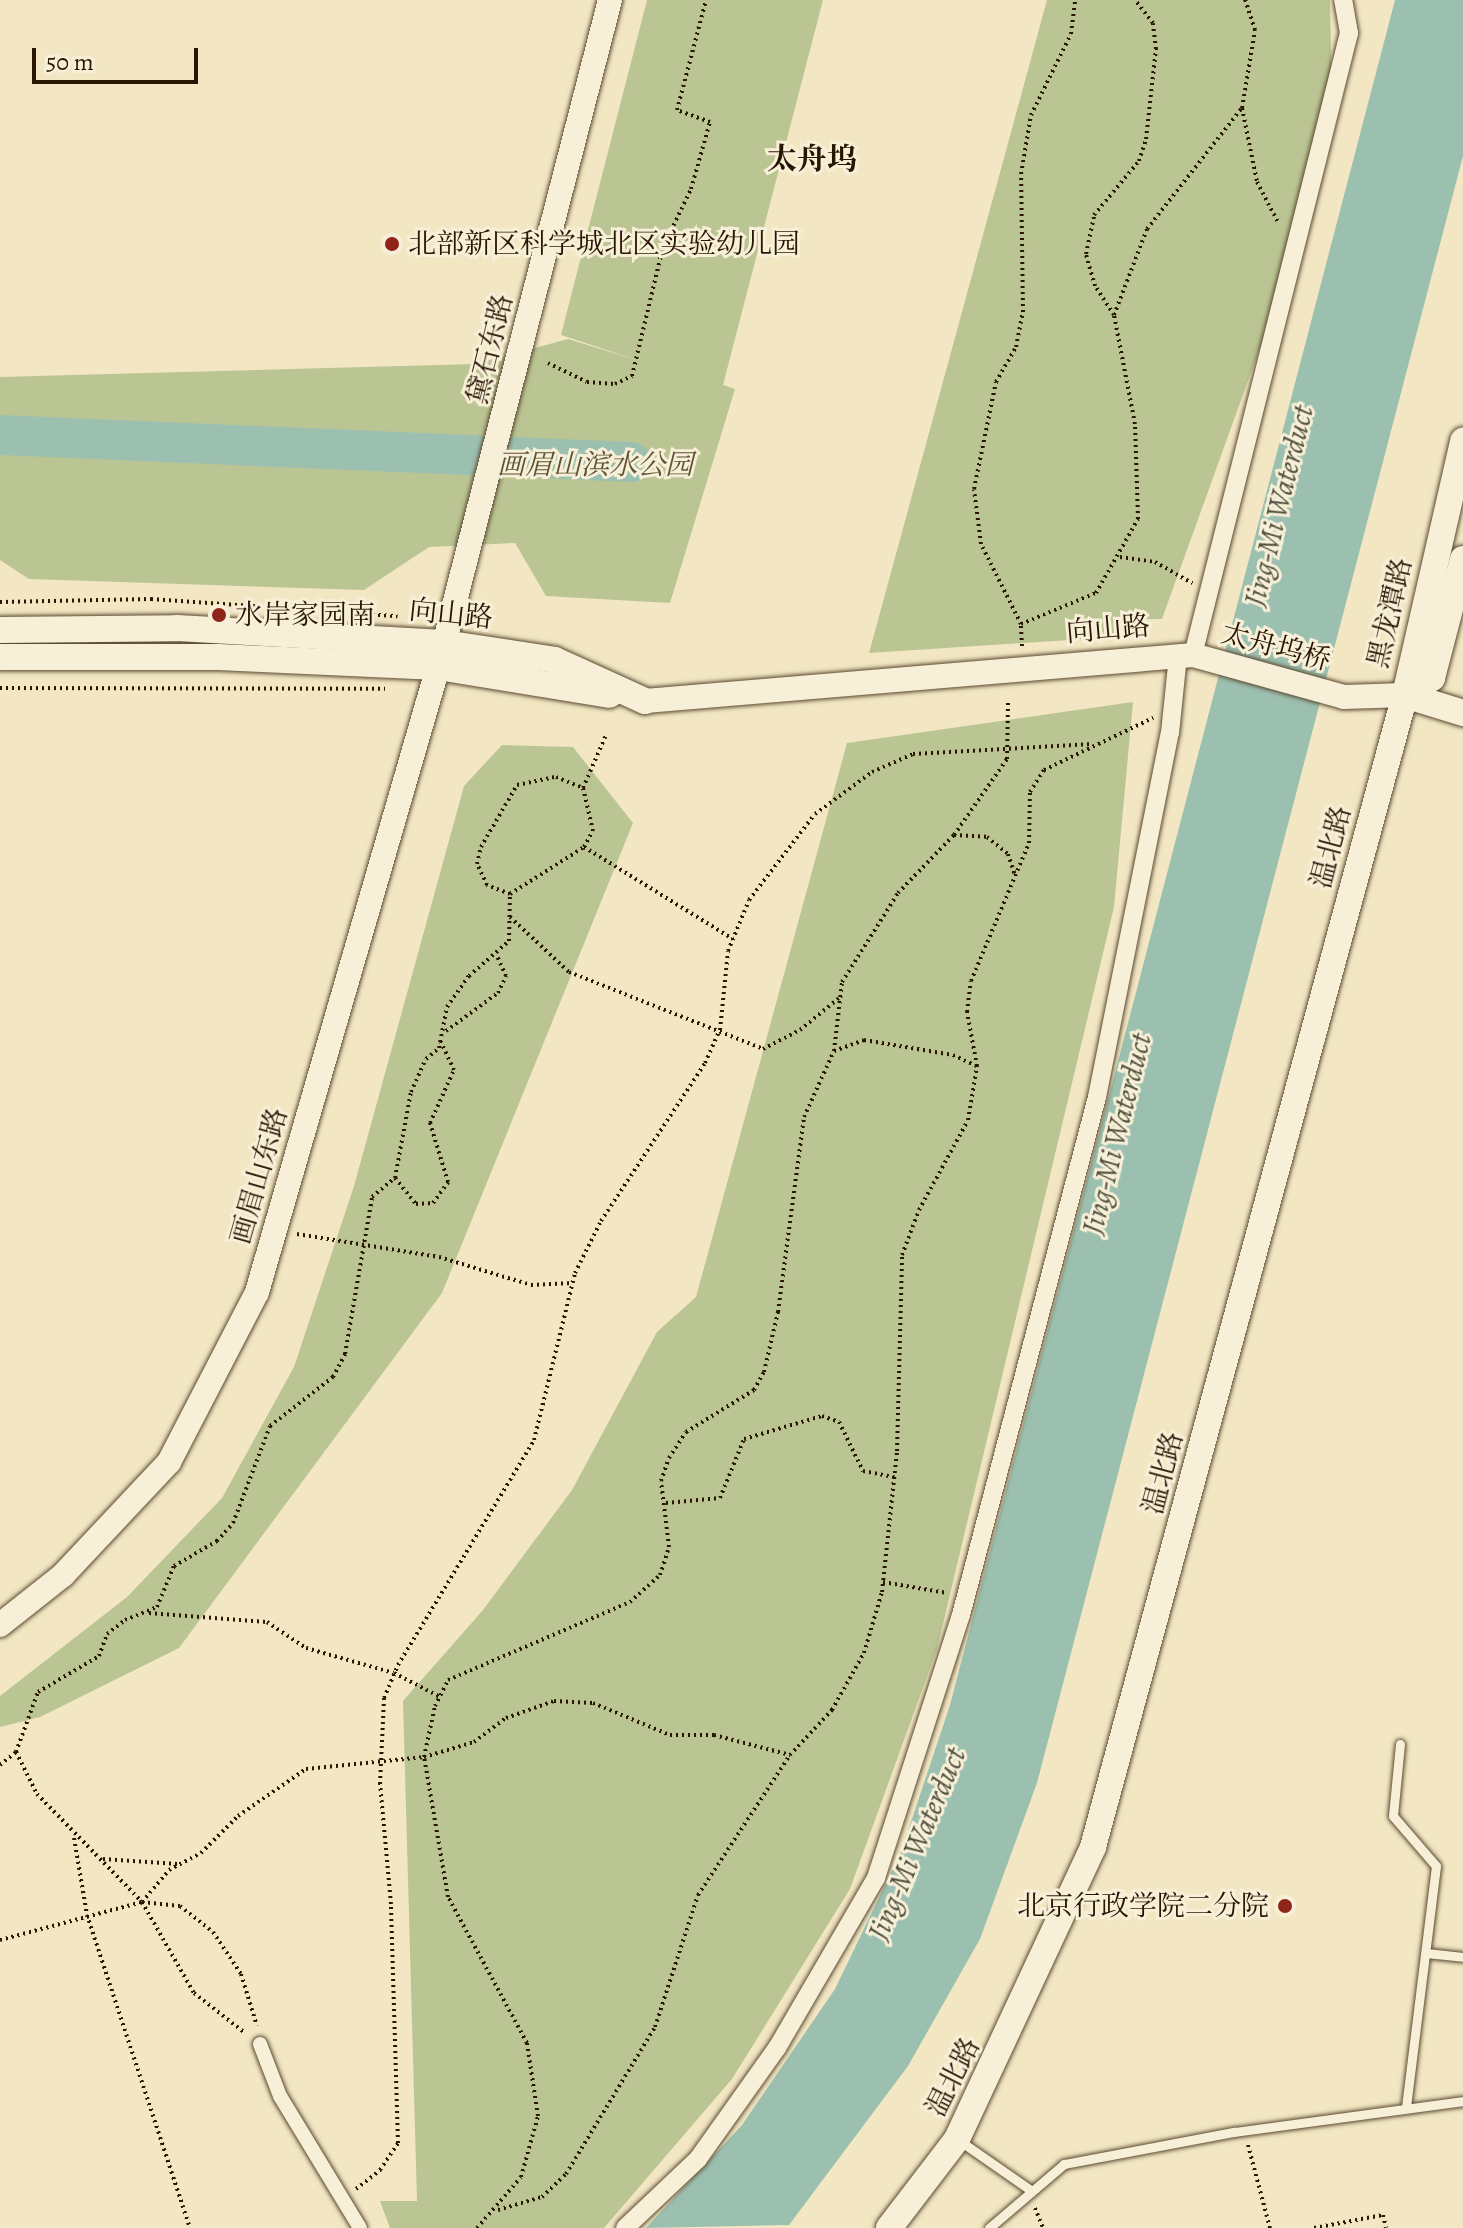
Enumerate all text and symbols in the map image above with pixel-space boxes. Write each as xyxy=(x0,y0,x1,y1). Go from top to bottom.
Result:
scale bar xyxy=(36,32,202,82)
text: 50 m xyxy=(46,46,94,78)
district label: 太舟坞 xyxy=(767,141,857,177)
place label: 北部新区科学城北区实验幼儿园 xyxy=(408,227,800,261)
marker: 北部新区科学城北区实验幼儿园 xyxy=(383,235,401,253)
street label: 黛石东路 xyxy=(460,291,520,407)
water label: Jing-Mi Waterduct xyxy=(1237,402,1321,610)
park label: 画眉山滨水公园 xyxy=(497,448,693,482)
street label: 黑龙潭路 xyxy=(1361,555,1419,671)
street label: 向山路 xyxy=(407,593,495,635)
place label: 水岸家园南 xyxy=(235,598,375,632)
marker: 水岸家园南 xyxy=(210,606,228,624)
street label: 向山路 xyxy=(1065,609,1151,649)
street label: 太舟坞桥 xyxy=(1218,616,1334,678)
street label: 温北路 xyxy=(1304,802,1358,892)
water label: Jing-Mi Waterduct xyxy=(1075,1030,1159,1238)
street label: 画眉山东路 xyxy=(224,1104,294,1248)
street label: 温北路 xyxy=(1136,1428,1190,1518)
water label: Jing-Mi Waterduct xyxy=(860,1742,974,1946)
place label: 北京行政学院二分院 xyxy=(1017,1889,1269,1923)
marker: 北京行政学院二分院 xyxy=(1276,1897,1294,1915)
street label: 温北路 xyxy=(919,2032,987,2122)

